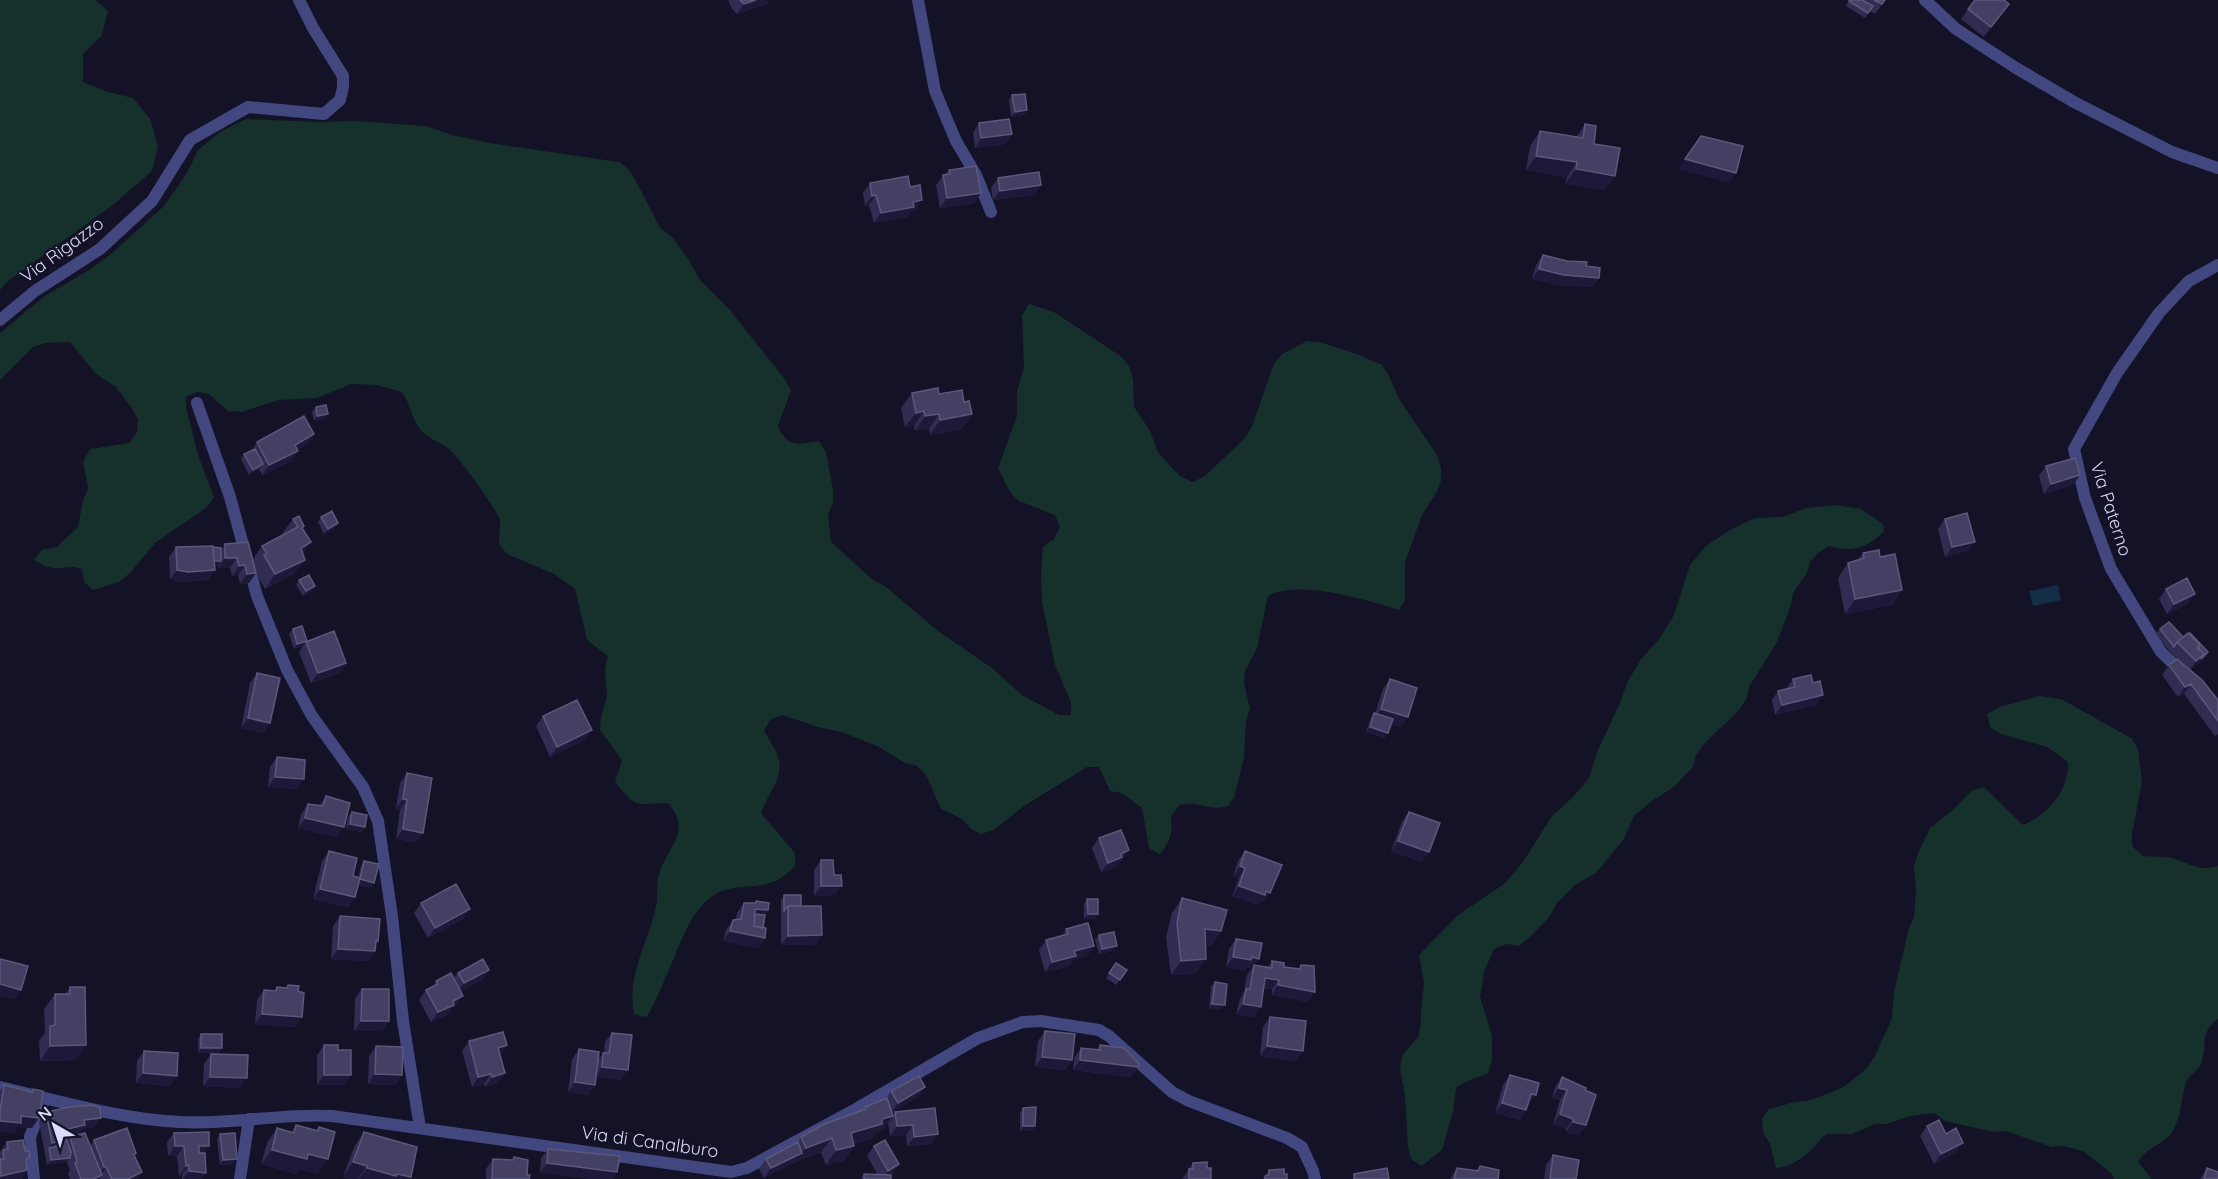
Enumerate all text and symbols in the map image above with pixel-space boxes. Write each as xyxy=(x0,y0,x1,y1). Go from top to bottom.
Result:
street label: Via Rigazzo xyxy=(15,212,108,288)
street label: Via Paterno xyxy=(2085,459,2137,559)
north arrow xyxy=(24,1095,84,1155)
text: N xyxy=(34,1102,55,1125)
street label: Via di Canalburo xyxy=(580,1121,720,1162)

